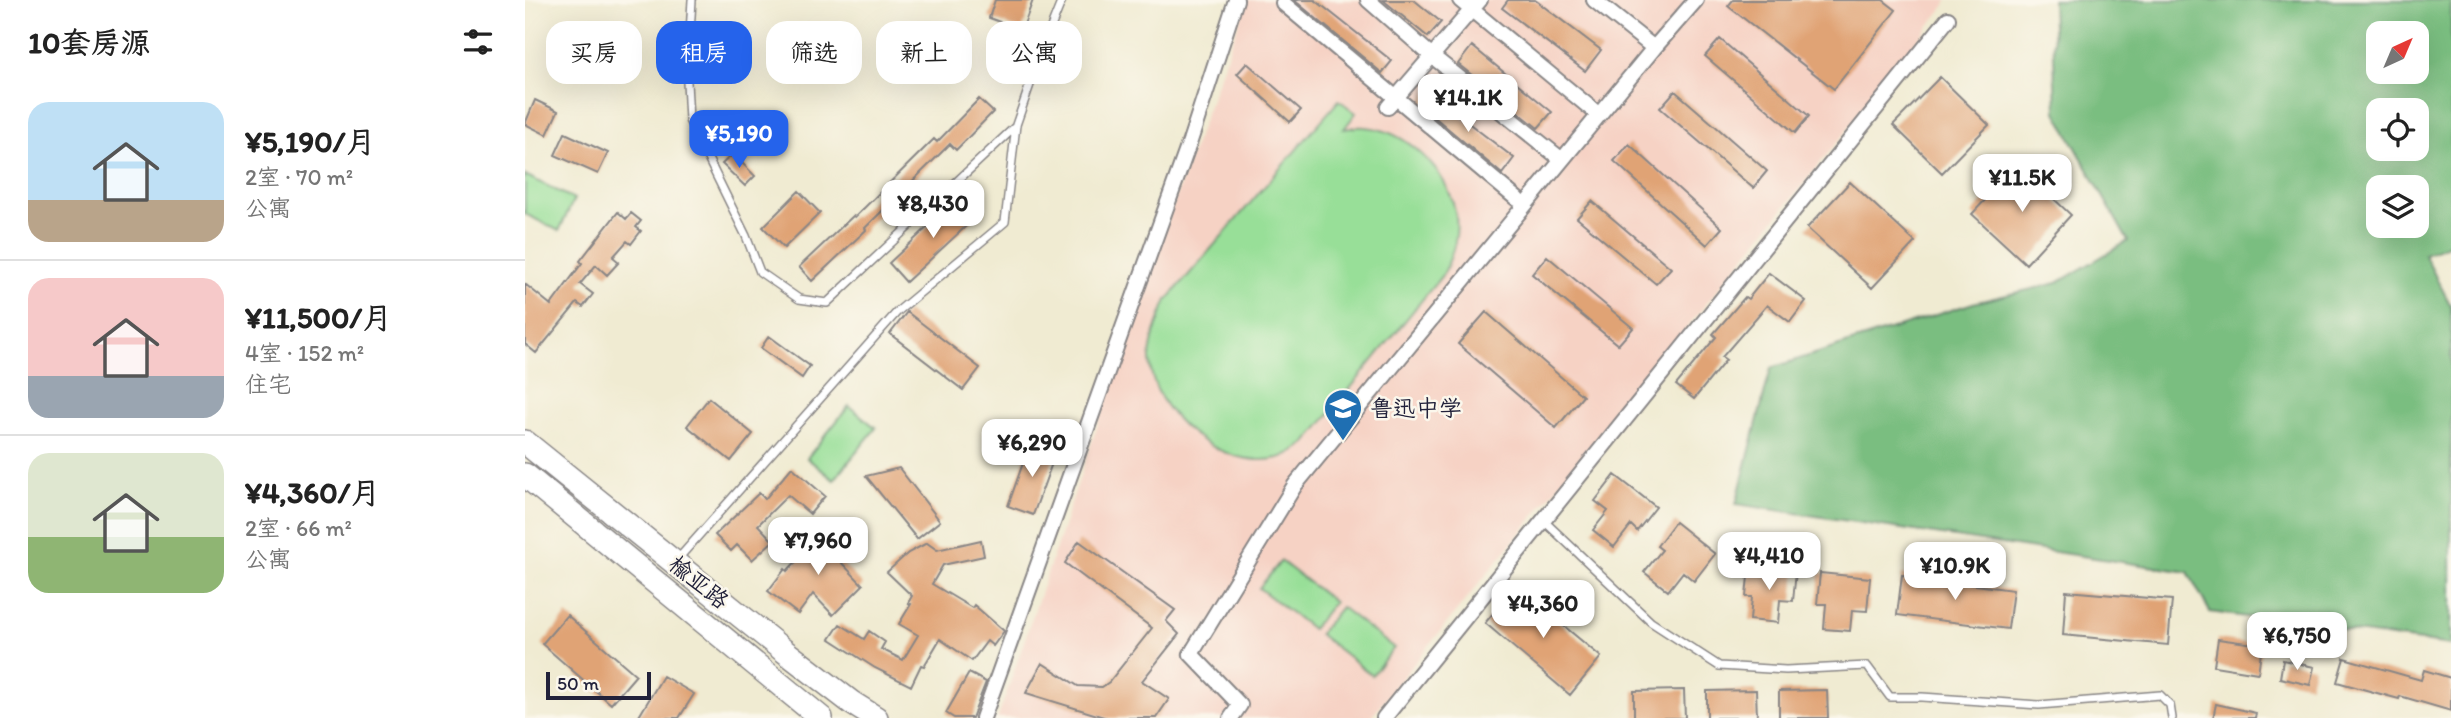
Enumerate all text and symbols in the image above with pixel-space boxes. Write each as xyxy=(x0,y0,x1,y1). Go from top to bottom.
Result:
chip: 买房 xyxy=(546,21,642,84)
chip: 租房 xyxy=(656,21,752,84)
chip: 筛选 xyxy=(766,21,862,84)
chip: 新上 xyxy=(876,21,972,84)
chip: 公寓 xyxy=(986,21,1082,84)
north arrow xyxy=(2366,21,2429,84)
map controls xyxy=(2366,21,2429,238)
icon: filters xyxy=(459,23,497,61)
text: 10套房源 xyxy=(28,24,150,61)
pin: ¥14.1K xyxy=(1411,74,1525,134)
text: ¥14.1K xyxy=(1434,83,1502,111)
button: locate xyxy=(2366,98,2429,161)
pin: ¥5,190 xyxy=(682,110,796,170)
text: ¥5,190 xyxy=(705,119,773,147)
text: ¥5,190/月 xyxy=(245,123,375,160)
icon: home xyxy=(84,130,168,214)
pin: ¥11.5K xyxy=(1965,154,2079,214)
text: 2室 · 70 m² xyxy=(245,163,353,191)
text: ¥11.5K xyxy=(1989,163,2055,191)
button: layers xyxy=(2366,175,2429,238)
pin: ¥8,430 xyxy=(876,180,990,240)
text: ¥8,430 xyxy=(897,189,969,217)
text: 公寓 xyxy=(245,194,291,222)
text: ¥11,500/月 xyxy=(245,299,392,336)
icon: home xyxy=(84,306,168,390)
text: 4室 · 152 m² xyxy=(245,339,364,367)
text: 住宅 xyxy=(245,370,291,398)
school or university icon: 鲁迅中学 xyxy=(1322,387,1364,442)
place label: 鲁迅中学 xyxy=(1370,394,1462,422)
pin: ¥6,290 xyxy=(975,420,1089,479)
text: ¥6,290 xyxy=(998,428,1066,456)
text: ¥4,360/月 xyxy=(245,474,380,511)
icon: home xyxy=(84,481,168,565)
text: 2室 · 66 m² xyxy=(245,514,352,542)
pin: ¥7,960 xyxy=(761,518,875,577)
text: ¥7,960 xyxy=(784,526,852,554)
pin: ¥4,410 xyxy=(1712,532,1826,592)
text: ¥4,410 xyxy=(1734,541,1804,569)
pin: ¥10.9K xyxy=(1898,542,2012,602)
text: 公寓 xyxy=(245,545,291,573)
street label: 榆亚路 xyxy=(663,549,735,615)
text: ¥10.9K xyxy=(1920,551,1990,579)
pin: ¥4,360 xyxy=(1486,580,1600,640)
text: ¥4,360 xyxy=(1507,589,1579,617)
pin: ¥6,750 xyxy=(2240,612,2354,672)
text: ¥6,750 xyxy=(2263,621,2331,649)
scale bar xyxy=(546,669,651,701)
text: 50 m xyxy=(557,672,599,695)

